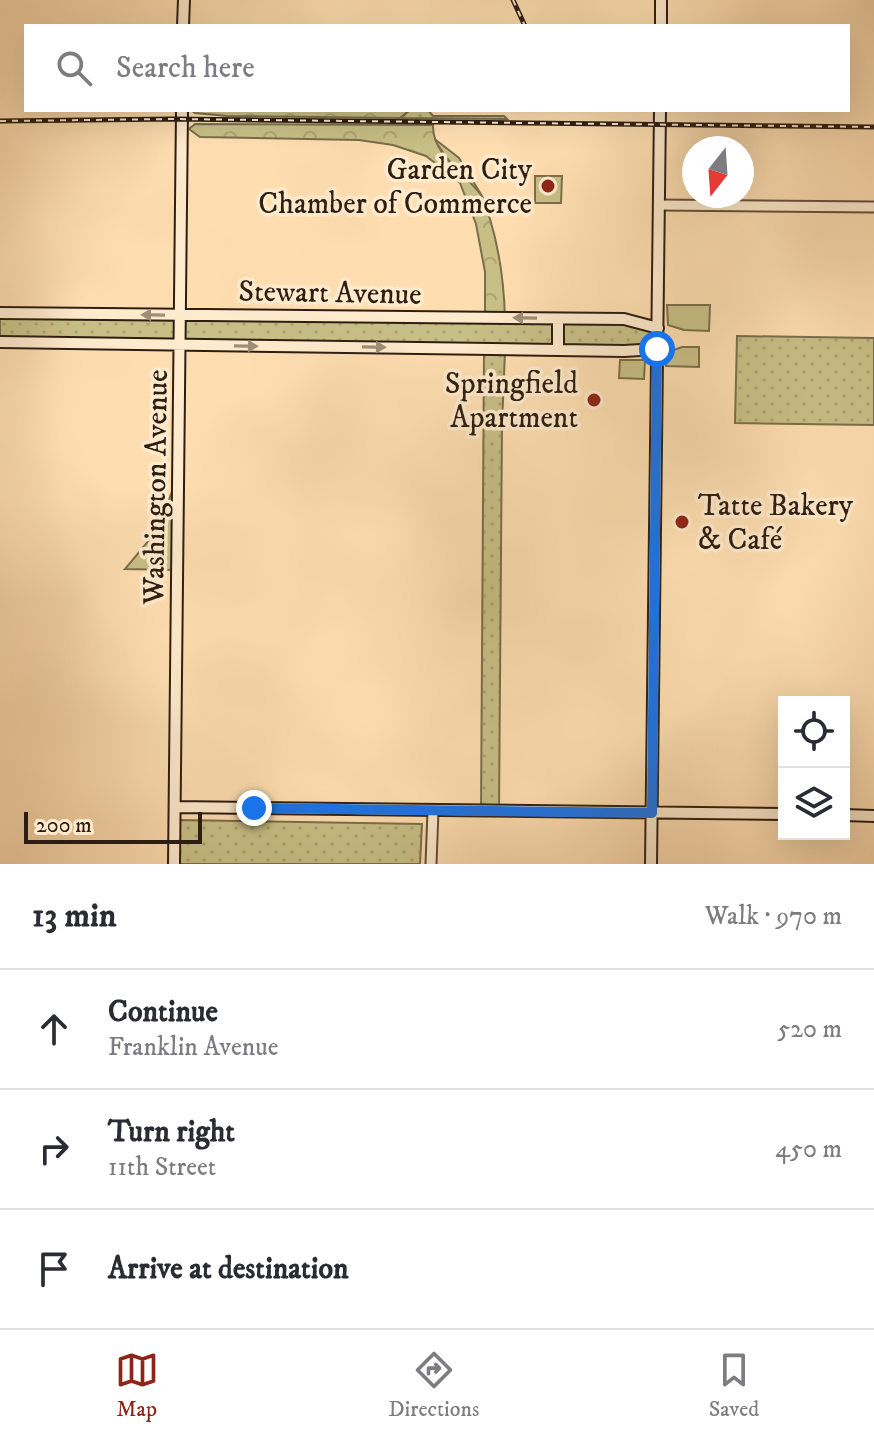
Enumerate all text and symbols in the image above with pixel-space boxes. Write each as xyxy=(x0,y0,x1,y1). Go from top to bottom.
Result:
search box xyxy=(24,24,850,112)
icon: search xyxy=(52,46,96,90)
text: Search here xyxy=(116,50,255,87)
north arrow xyxy=(682,136,754,208)
place label: Garden City Chamber of Commerce xyxy=(258,152,533,223)
marker: Garden City Chamber of Commerce xyxy=(539,177,557,195)
street label: Stewart Avenue xyxy=(238,273,422,314)
one-way arrow xyxy=(140,309,165,321)
one-way arrow xyxy=(512,312,537,324)
route start xyxy=(639,331,675,367)
one-way arrow xyxy=(234,339,259,352)
one-way arrow xyxy=(362,341,387,353)
place label: Springfield Apartment xyxy=(445,366,578,437)
street label: Washington Avenue xyxy=(136,369,177,606)
marker: Springfield Apartment xyxy=(585,391,603,409)
place label: Tatte Bakery & Café xyxy=(698,488,854,559)
marker: Tatte Bakery & Café xyxy=(673,513,691,531)
map controls xyxy=(778,696,850,840)
button: locate xyxy=(778,696,850,768)
button: layers xyxy=(778,768,850,840)
route end xyxy=(236,790,272,826)
scale bar xyxy=(24,808,202,844)
text: 200 m xyxy=(36,812,92,839)
text: 13 min xyxy=(32,895,117,937)
text: Walk · 970 m xyxy=(705,900,842,933)
text: Continue xyxy=(108,994,218,1031)
icon: ahead xyxy=(32,1007,76,1051)
text: 520 m xyxy=(777,1013,842,1046)
text: Franklin Avenue xyxy=(108,1031,279,1064)
text: Turn right xyxy=(108,1114,235,1151)
icon: right xyxy=(32,1127,76,1171)
text: 450 m xyxy=(775,1133,842,1166)
text: 11th Street xyxy=(108,1151,216,1184)
icon: arrive xyxy=(32,1247,76,1291)
text: Arrive at destination xyxy=(108,1251,349,1288)
tab: Map xyxy=(115,1348,159,1423)
tab: Directions xyxy=(388,1348,479,1423)
tab: Saved xyxy=(709,1348,759,1423)

